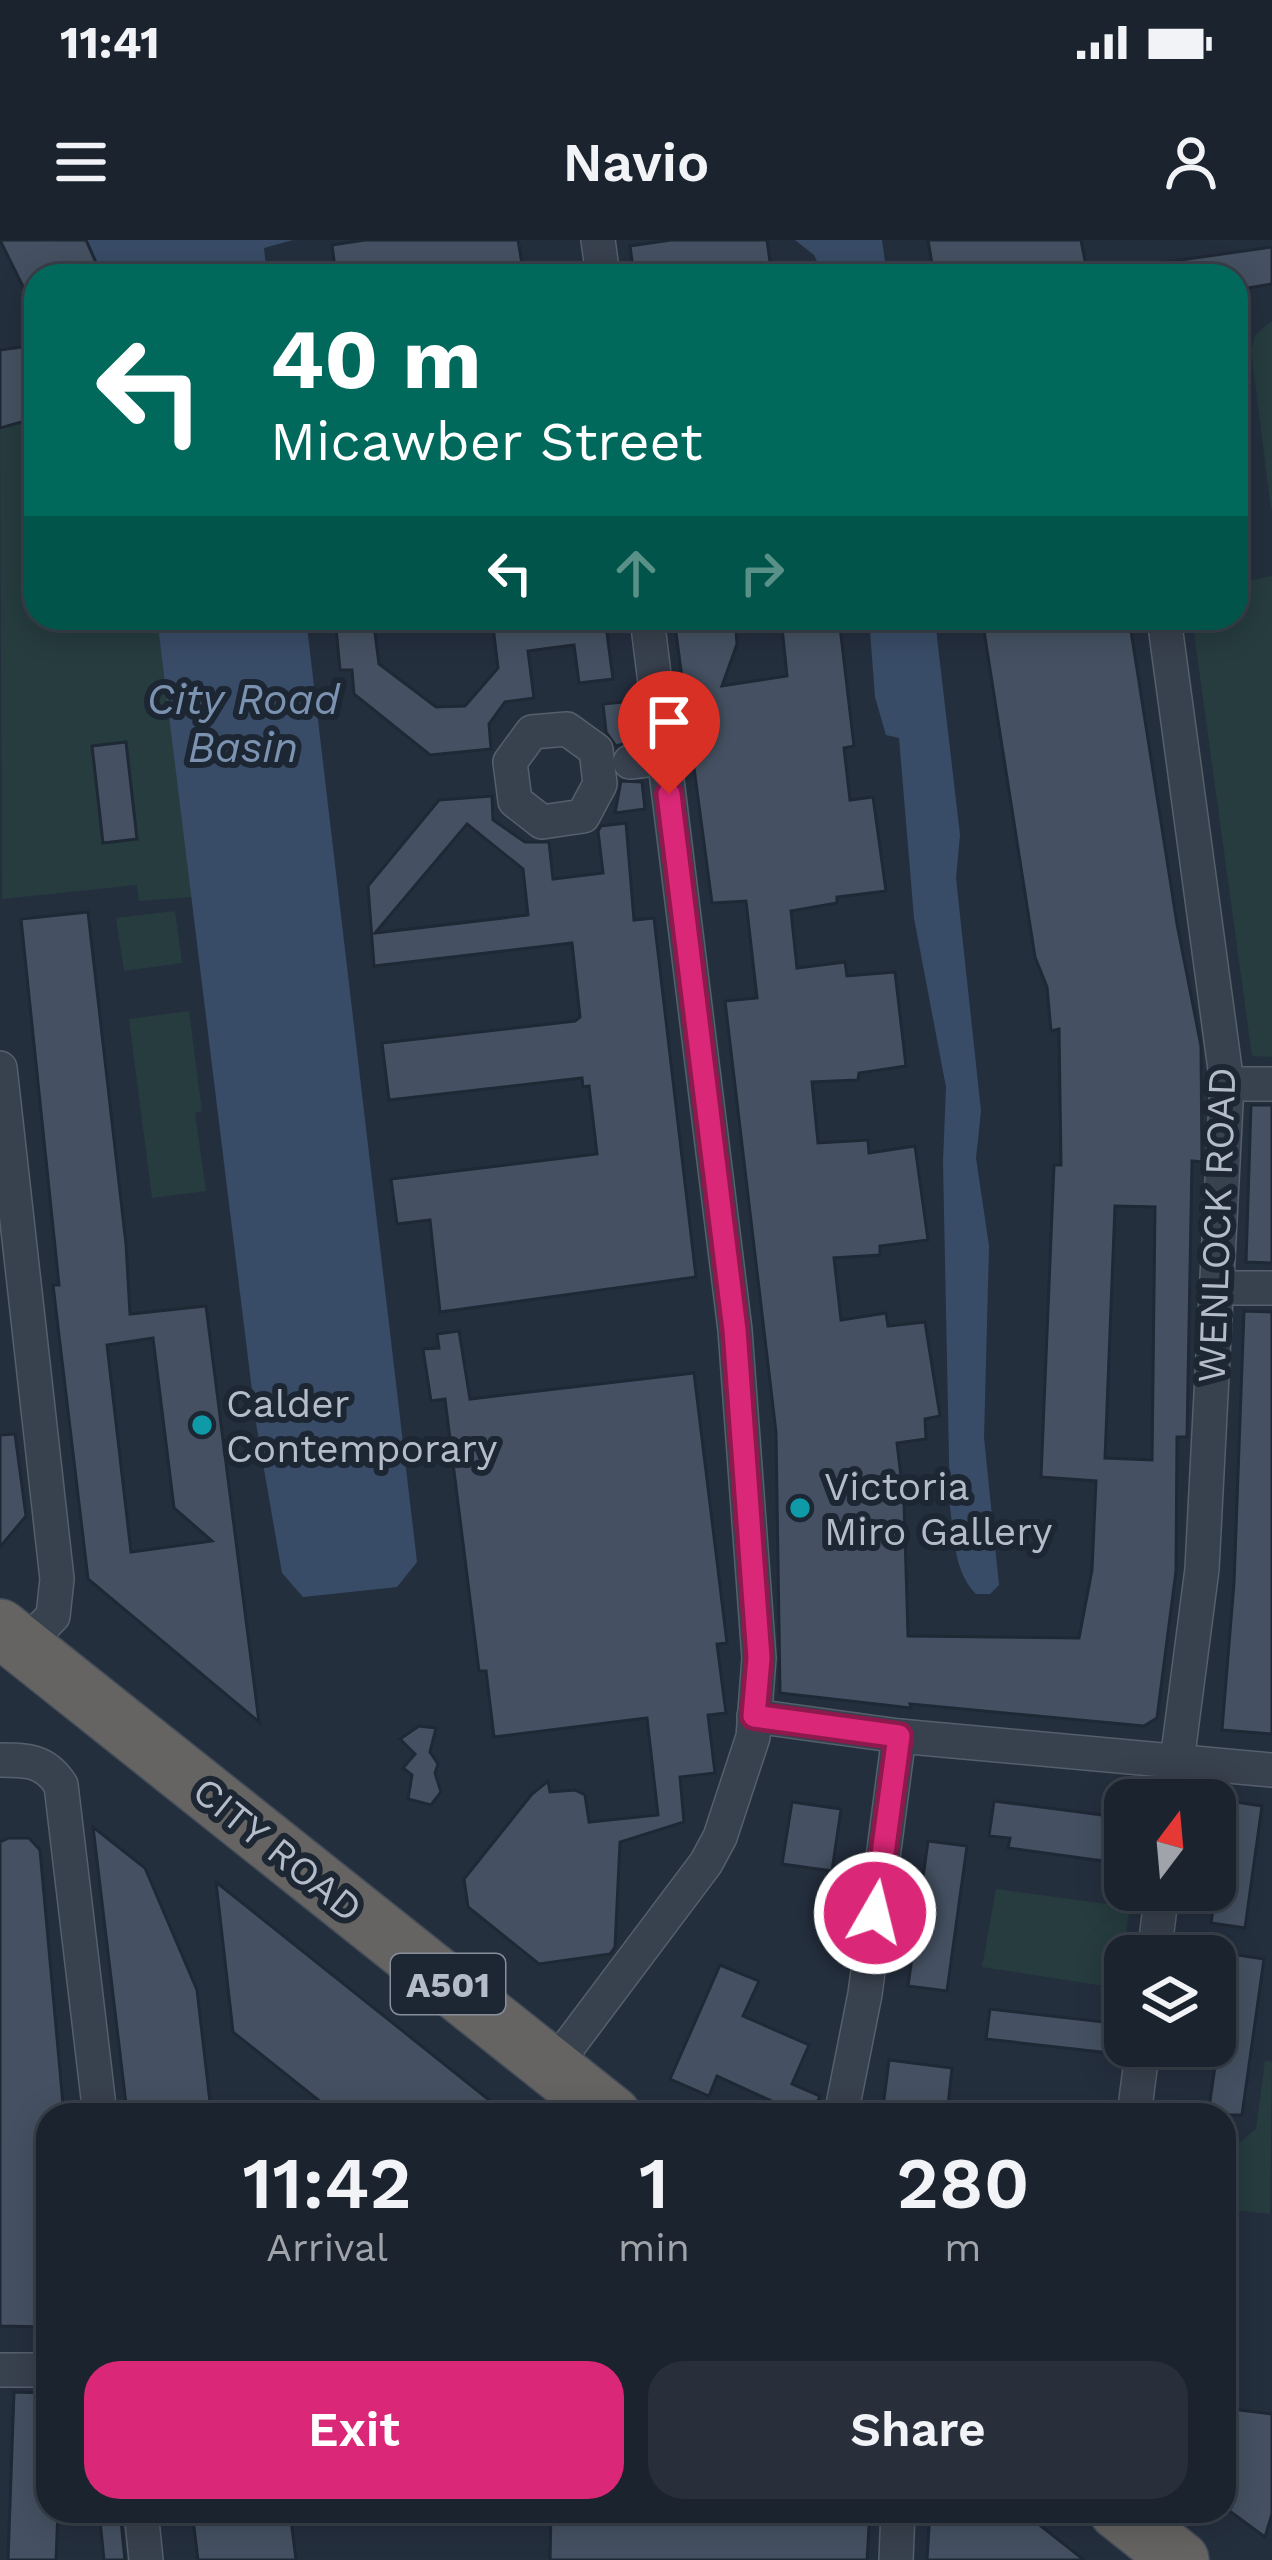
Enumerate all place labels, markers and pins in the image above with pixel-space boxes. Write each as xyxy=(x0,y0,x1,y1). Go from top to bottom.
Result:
pin xyxy=(618,671,720,794)
place label: Calder Contemporary xyxy=(226,1381,497,1471)
marker: Calder Contemporary xyxy=(189,1412,215,1438)
place label: Victoria Miro Gallery xyxy=(824,1464,1052,1554)
marker: Victoria Miro Gallery xyxy=(787,1495,813,1521)

